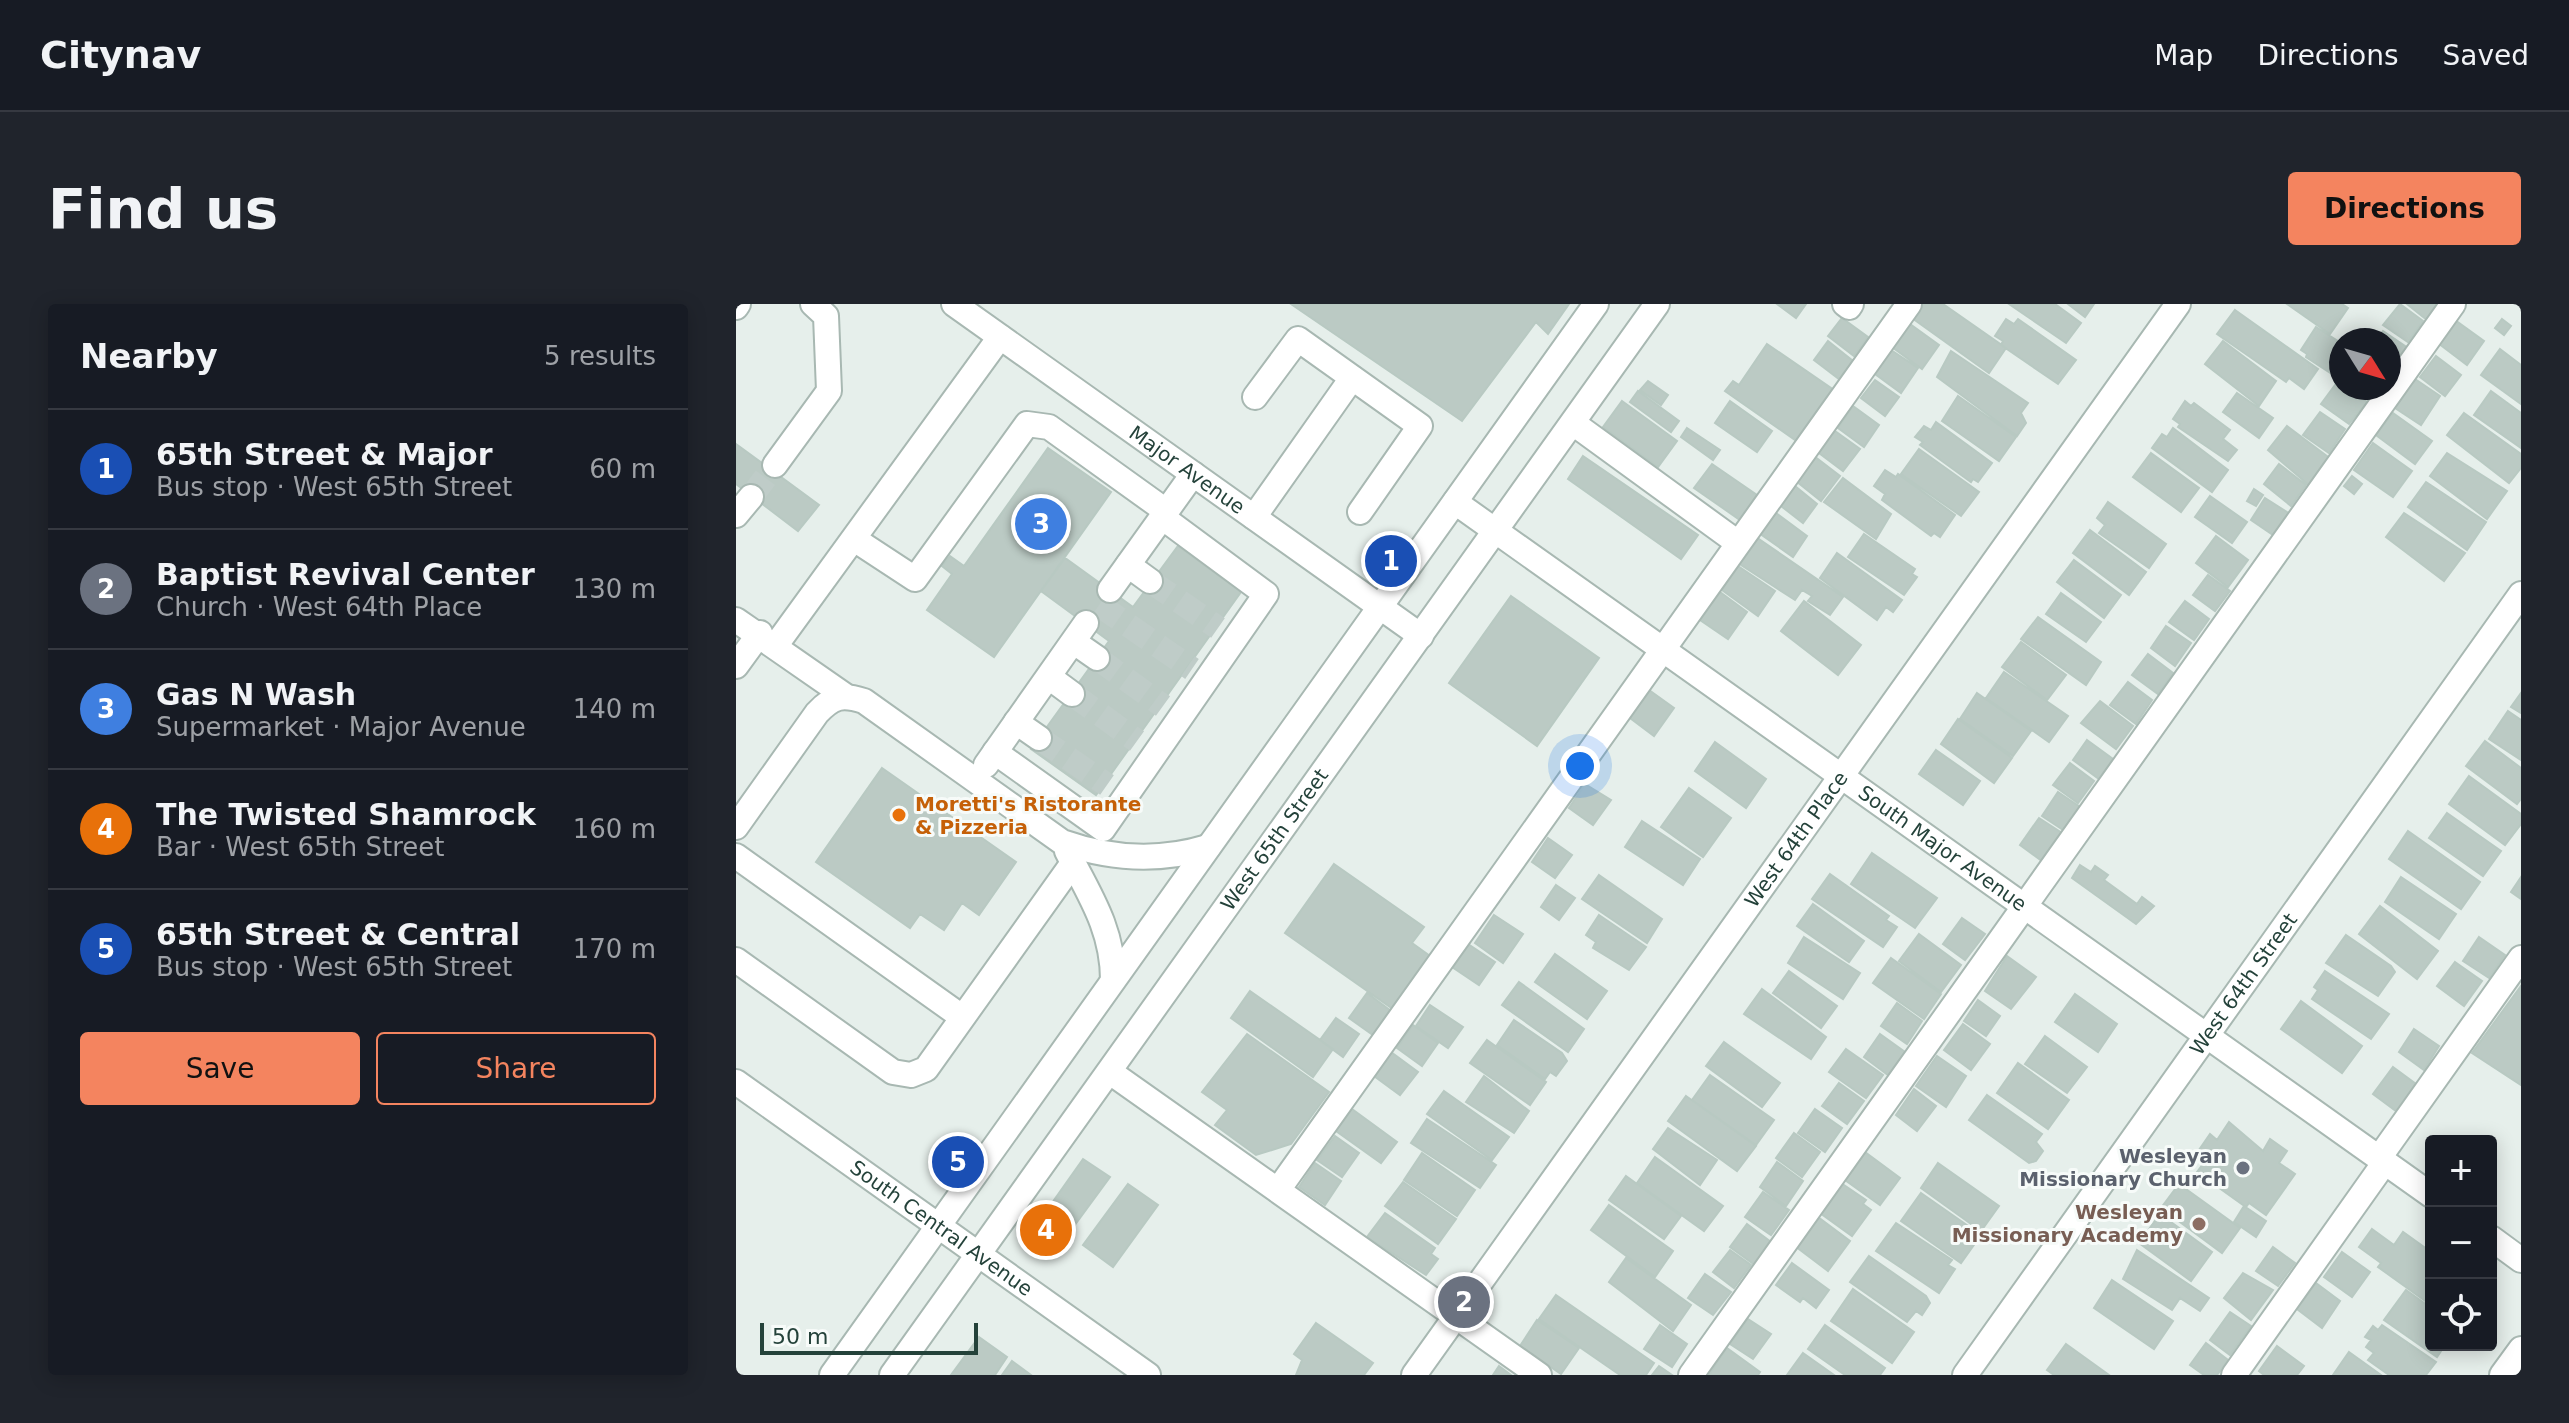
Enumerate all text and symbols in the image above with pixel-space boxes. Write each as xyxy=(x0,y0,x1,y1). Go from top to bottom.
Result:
text: Citynav xyxy=(40,33,201,77)
text: Map xyxy=(2154,39,2213,72)
text: Directions xyxy=(2257,39,2398,72)
text: Saved xyxy=(2442,39,2529,72)
button: Directions xyxy=(2288,172,2521,245)
text: Find us xyxy=(48,176,278,241)
north arrow xyxy=(2329,328,2401,400)
text: Nearby xyxy=(80,336,218,376)
text: 5 results xyxy=(544,341,656,371)
street label: Major Avenue xyxy=(1125,420,1250,519)
text: 65th Street & Major xyxy=(156,437,493,472)
text: 1 xyxy=(97,454,115,484)
text: 60 m xyxy=(589,454,656,484)
text: Bus stop · West 65th Street xyxy=(156,472,512,502)
pin: 3 xyxy=(1015,494,1067,554)
pin: 1 xyxy=(1365,531,1417,591)
text: Baptist Revival Center xyxy=(156,557,535,592)
text: 2 xyxy=(97,574,115,604)
text: 130 m xyxy=(573,574,656,604)
text: Church · West 64th Place xyxy=(156,592,482,622)
text: Gas N Wash xyxy=(156,677,356,712)
text: 3 xyxy=(97,694,115,724)
text: 140 m xyxy=(573,694,656,724)
text: Supermarket · Major Avenue xyxy=(156,712,526,742)
your location xyxy=(1560,746,1600,786)
street label: West 65th Street xyxy=(1216,764,1333,915)
street label: West 64th Place xyxy=(1740,767,1853,912)
street label: South Major Avenue xyxy=(1854,780,2031,916)
place label: Moretti's Ristorante & Pizzeria xyxy=(915,792,1141,839)
text: The Twisted Shamrock xyxy=(156,797,536,832)
marker: Moretti's Ristorante & Pizzeria xyxy=(890,806,908,824)
text: 4 xyxy=(97,814,115,844)
text: 160 m xyxy=(573,814,656,844)
text: Bar · West 65th Street xyxy=(156,832,444,862)
street label: West 64th Street xyxy=(2185,908,2302,1060)
text: 65th Street & Central xyxy=(156,917,520,952)
text: 5 xyxy=(97,934,115,964)
text: 170 m xyxy=(573,934,656,964)
text: Bus stop · West 65th Street xyxy=(156,952,512,982)
button: Save xyxy=(80,1032,360,1105)
button: Share xyxy=(376,1032,656,1105)
pin: 5 xyxy=(932,1132,984,1192)
map controls xyxy=(2425,1135,2497,1351)
button: + xyxy=(2425,1135,2497,1207)
place label: Wesleyan Missionary Church xyxy=(2019,1144,2227,1191)
street label: South Central Avenue xyxy=(846,1155,1037,1301)
marker: Wesleyan Missionary Church xyxy=(2234,1159,2252,1177)
pin: 4 xyxy=(1020,1200,1072,1260)
place label: Wesleyan Missionary Academy xyxy=(1952,1200,2183,1247)
button: − xyxy=(2425,1207,2497,1279)
marker: Wesleyan Missionary Academy xyxy=(2190,1215,2208,1233)
pin: 2 xyxy=(1438,1272,1490,1332)
button: locate xyxy=(2425,1279,2497,1351)
scale bar xyxy=(760,1319,978,1355)
text: 50 m xyxy=(772,1324,828,1349)

